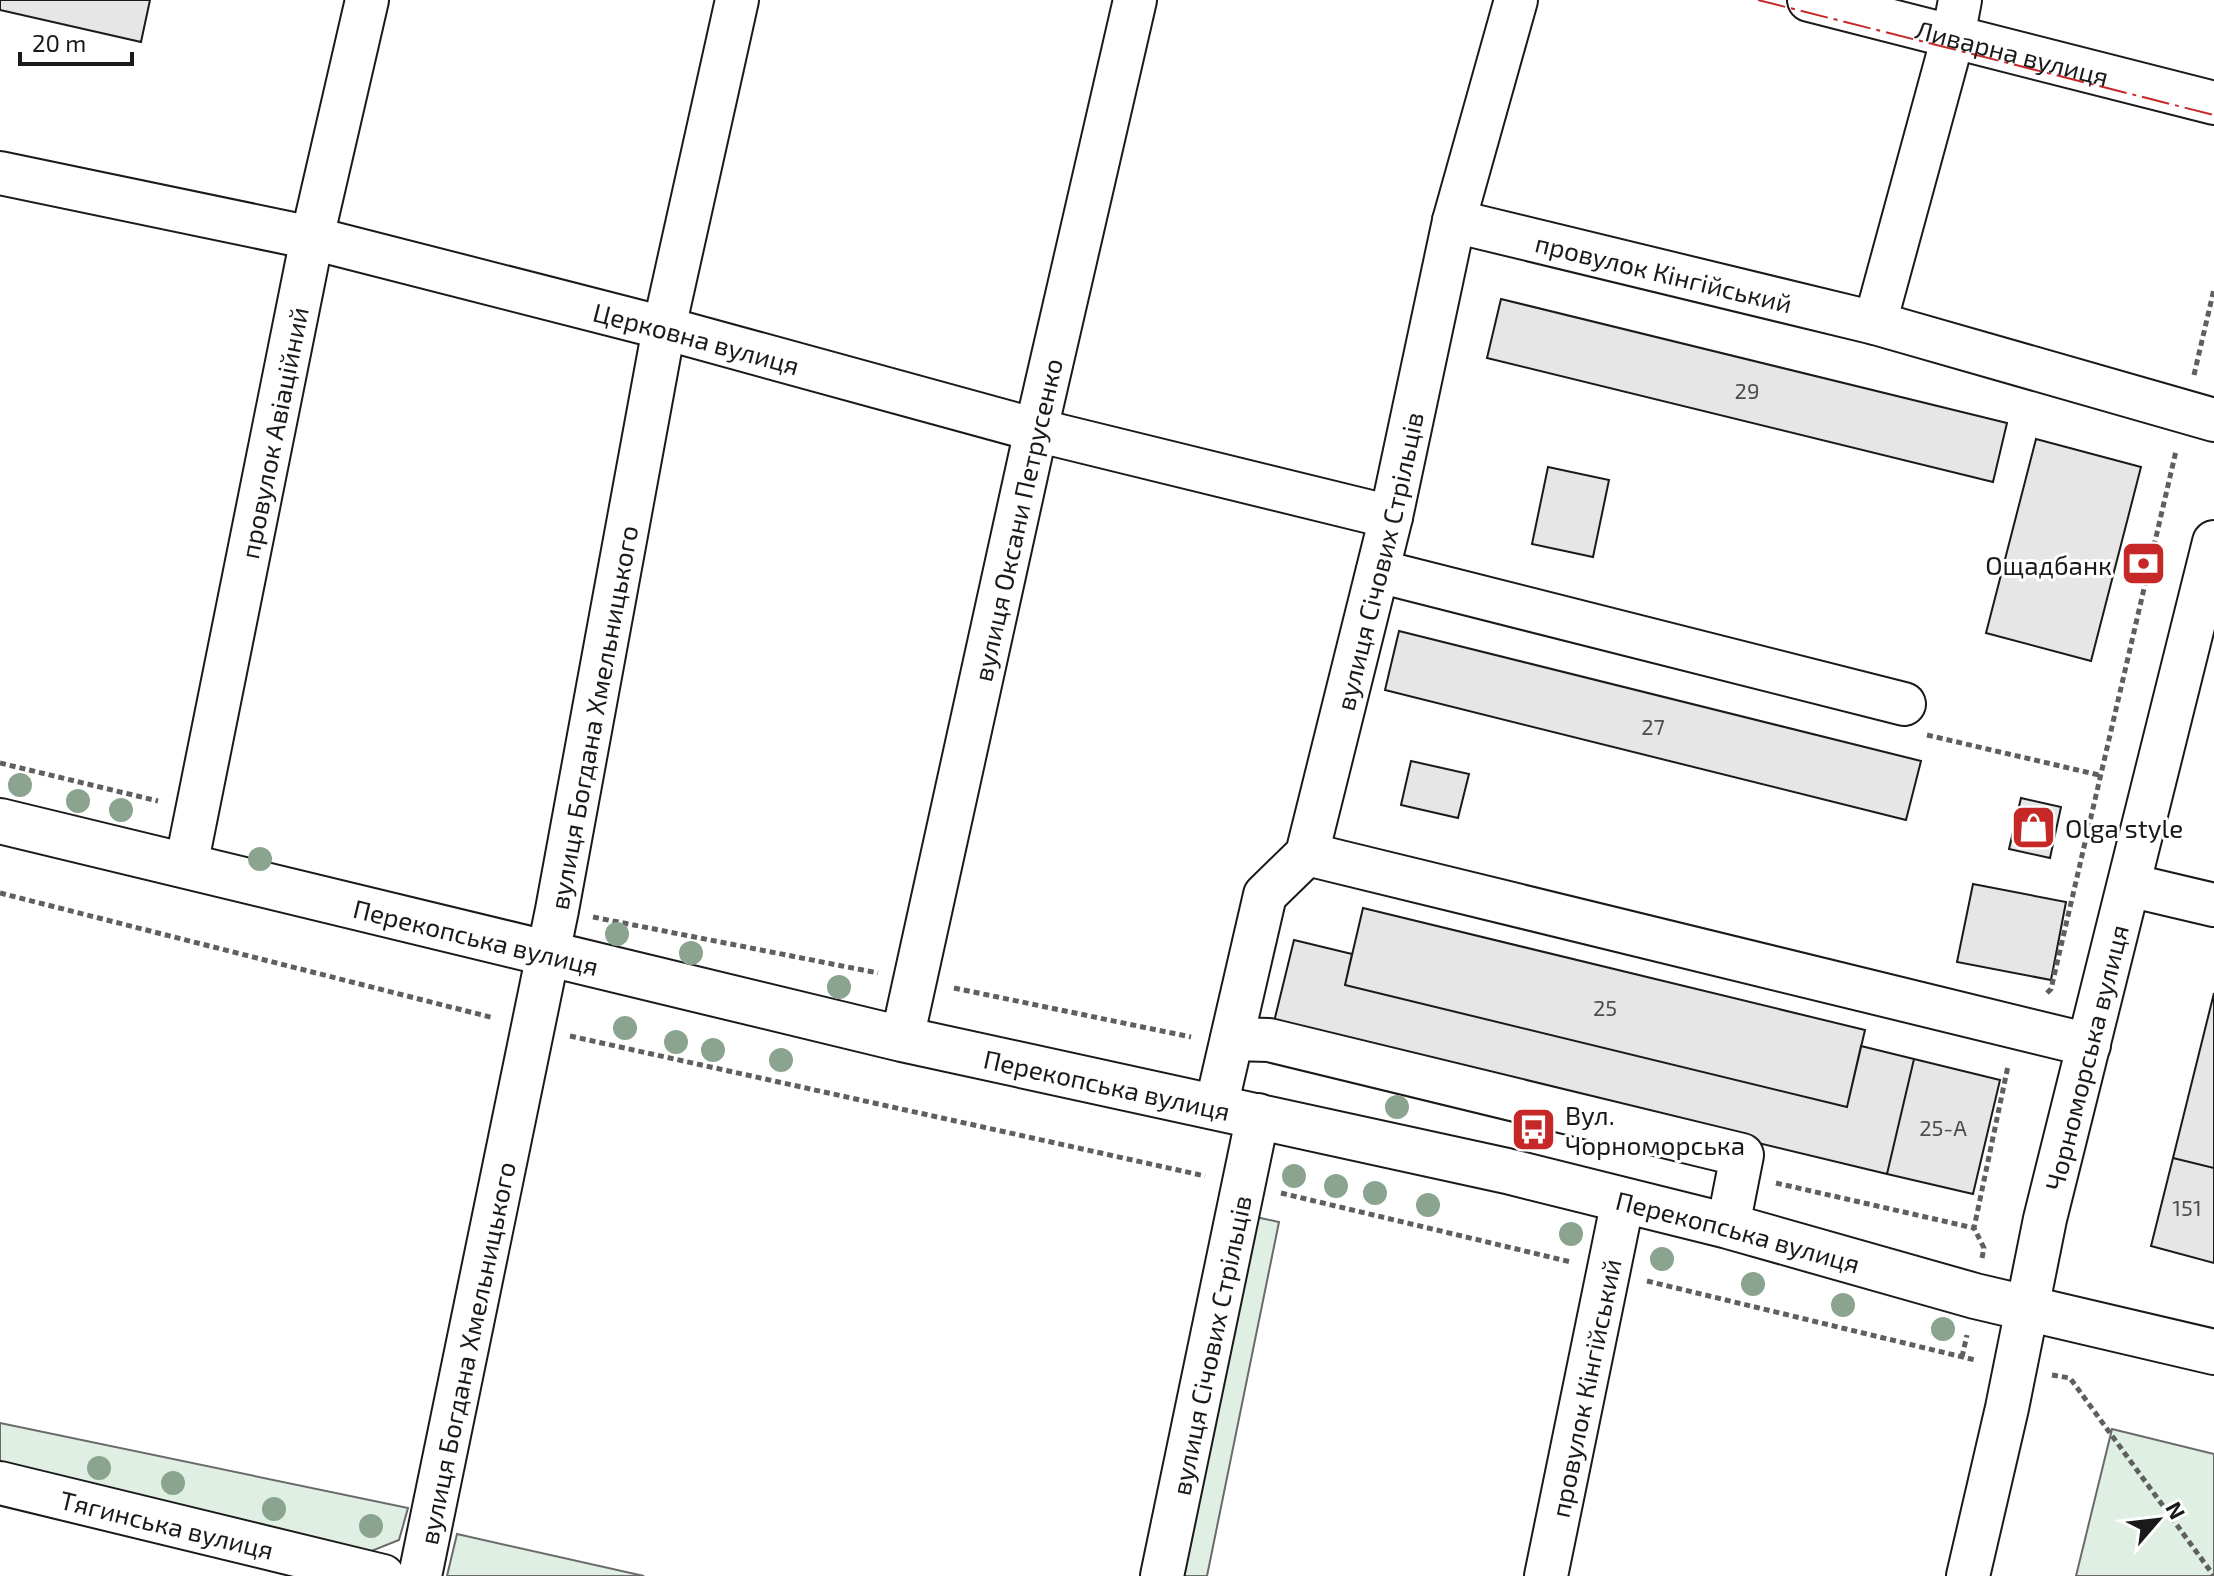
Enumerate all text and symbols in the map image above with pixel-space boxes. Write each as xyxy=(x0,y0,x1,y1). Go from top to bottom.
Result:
street label: Ливарна вулиця xyxy=(1913,12,2112,91)
scale bar xyxy=(20,16,132,66)
text: 20 m xyxy=(32,28,86,57)
street label: провулок Кінгійський xyxy=(1532,226,1795,318)
street label: Церковна вулиця xyxy=(590,295,803,380)
street label: провулок Авіаційний xyxy=(233,304,313,561)
street label: вулиця Оксани Петрусенко xyxy=(966,355,1068,684)
house number: 29 xyxy=(1735,377,1759,403)
street label: вулиця Січових Стрільців xyxy=(1328,409,1428,713)
street label: вулиця Богдана Хмельницького xyxy=(542,523,643,912)
bank icon: Ощадбанк xyxy=(2119,540,2167,588)
place label: Ощадбанк xyxy=(1985,549,2112,580)
house number: 27 xyxy=(1641,713,1665,739)
shop icon: Olga style xyxy=(2010,803,2058,851)
place label: Olga style xyxy=(2065,812,2183,843)
street label: Перекопська вулиця xyxy=(350,892,602,981)
street label: Чорноморська вулиця xyxy=(2037,921,2133,1193)
house number: 25 xyxy=(1593,994,1617,1020)
street label: Перекопська вулиця xyxy=(981,1042,1233,1126)
place label: Вул. Чорноморська xyxy=(1565,1099,1745,1160)
bus stop icon: Вул. Чорноморська xyxy=(1510,1105,1558,1153)
house number: 25-А xyxy=(1919,1114,1967,1140)
street label: вулиця Богдана Хмельницького xyxy=(411,1159,520,1547)
street label: Перекопська вулиця xyxy=(1613,1183,1864,1278)
street label: вулиця Січових Стрільців xyxy=(1164,1192,1256,1498)
house number: 151 xyxy=(2172,1194,2202,1220)
street label: провулок Кінгійський xyxy=(1543,1256,1626,1520)
north arrow xyxy=(2118,1480,2198,1560)
street label: Тягинська вулиця xyxy=(57,1483,277,1564)
text: N xyxy=(2161,1497,2192,1523)

